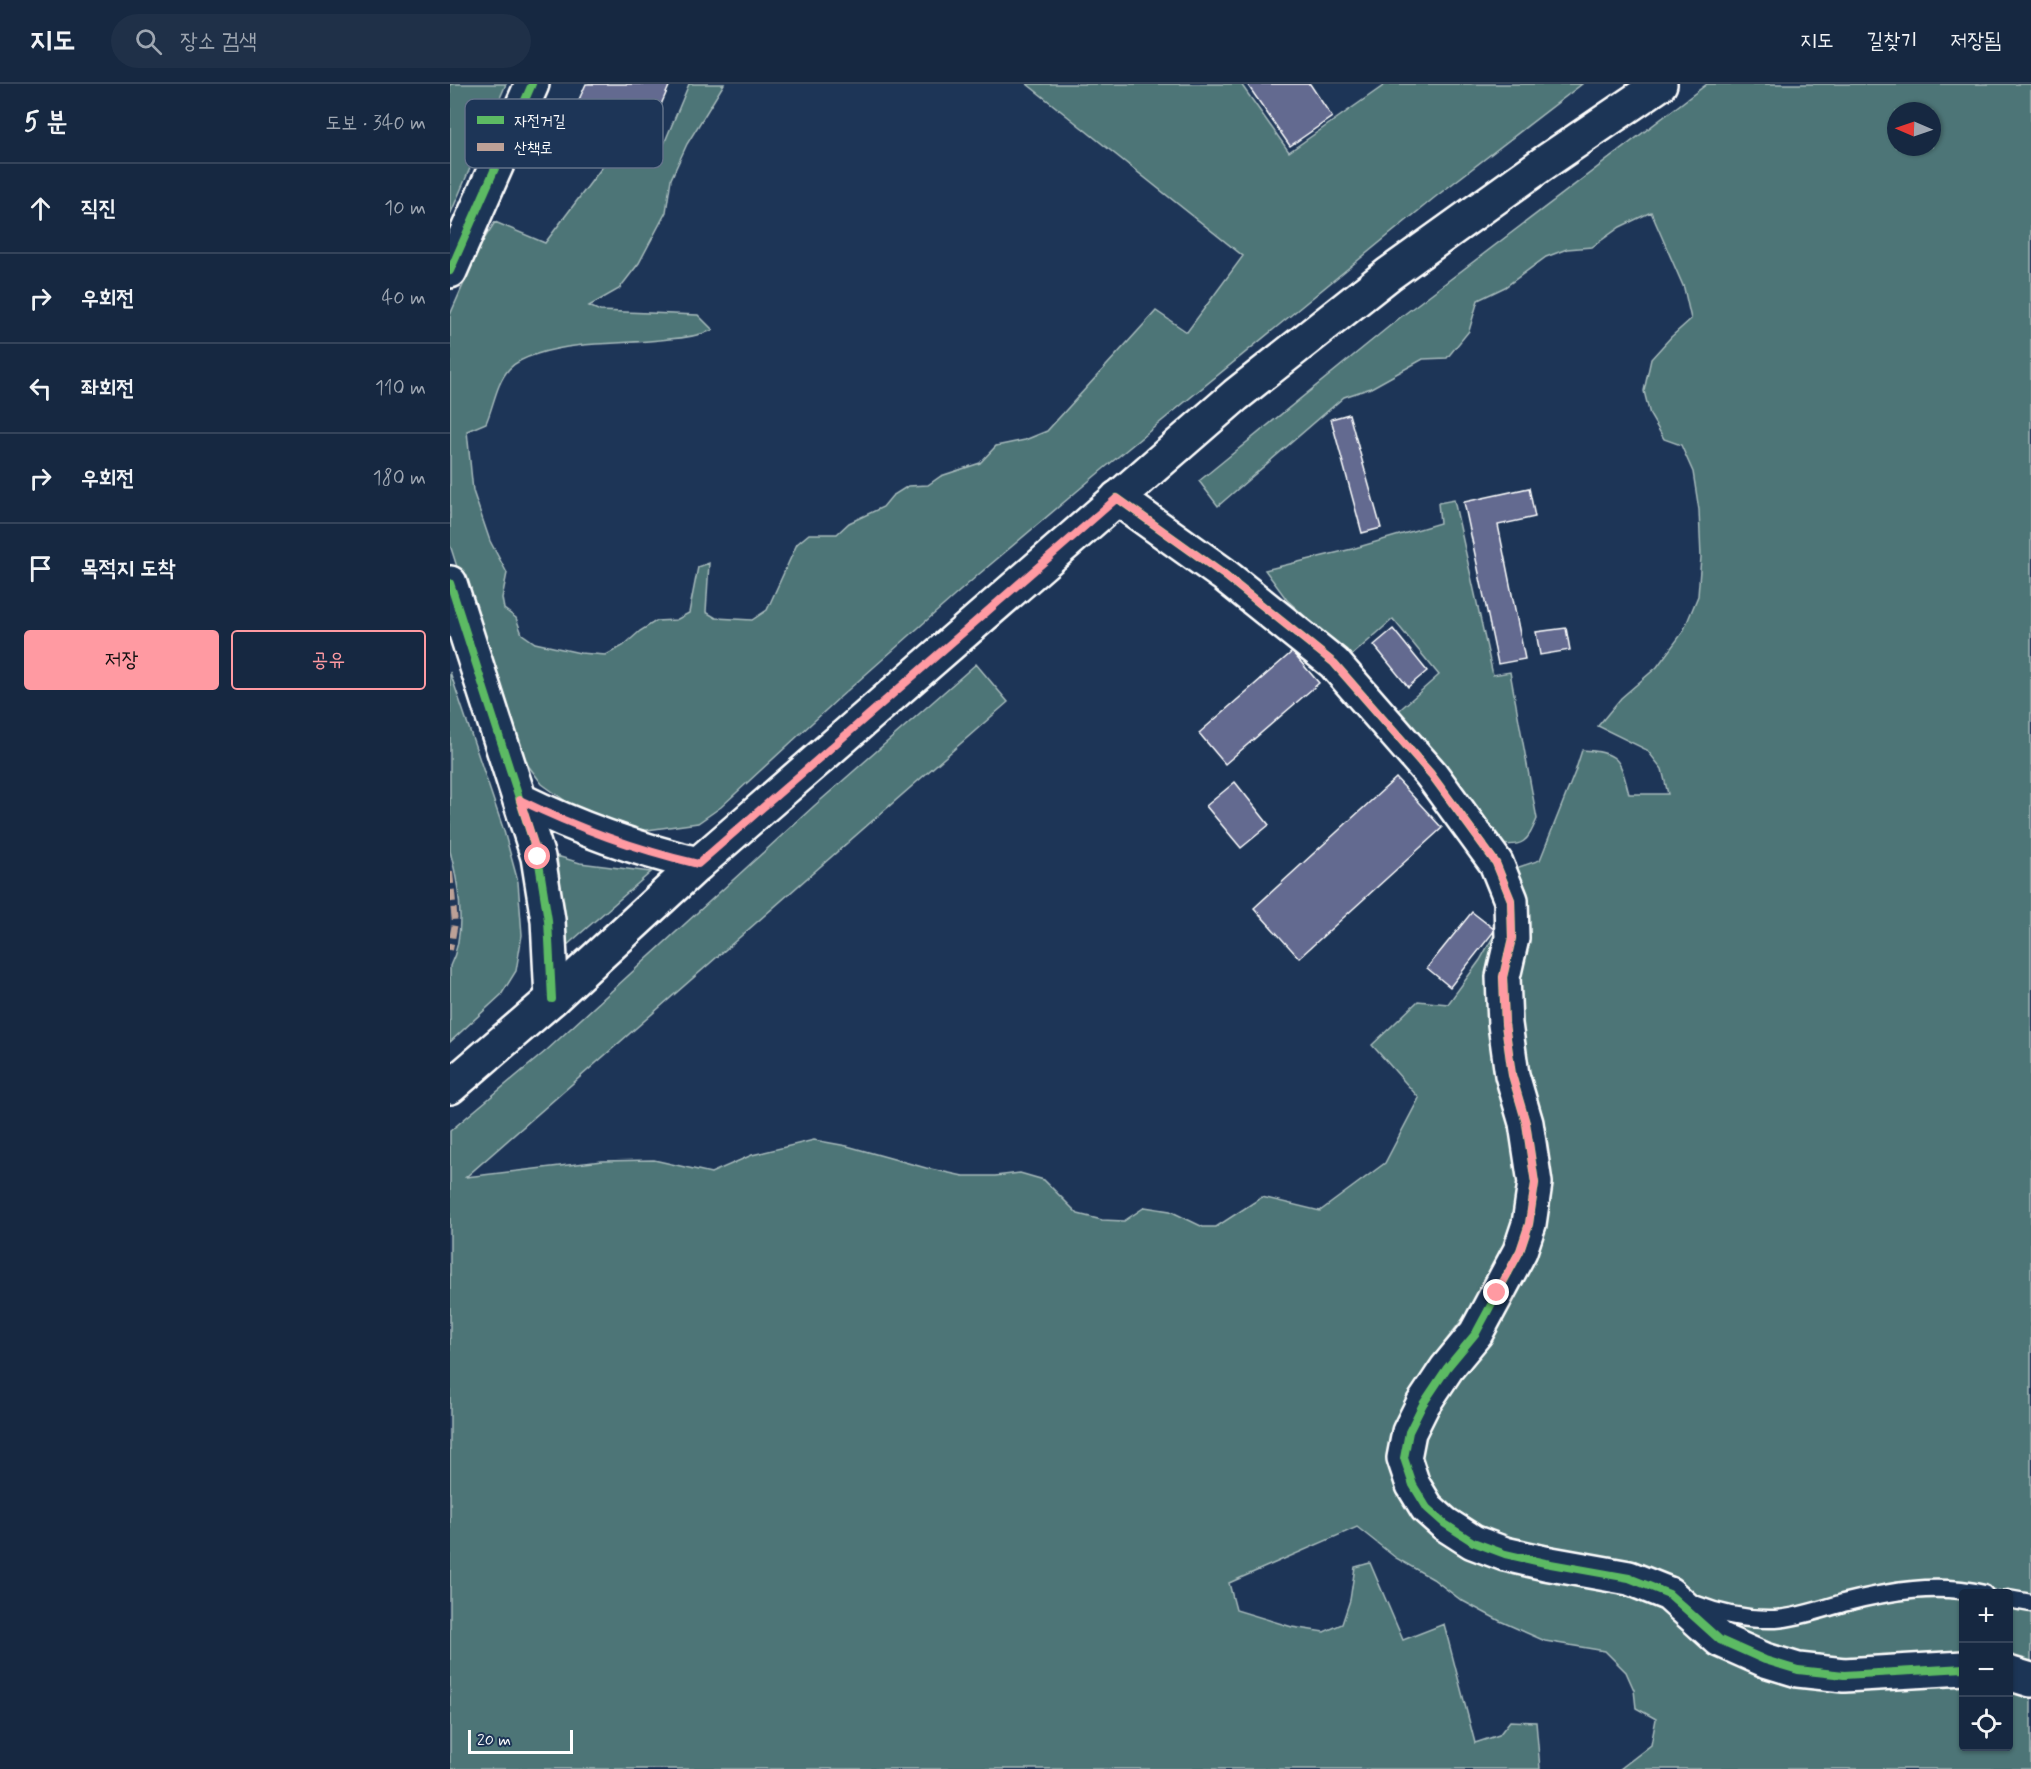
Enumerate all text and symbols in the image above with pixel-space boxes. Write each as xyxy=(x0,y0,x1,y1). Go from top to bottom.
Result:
search box xyxy=(111,14,531,68)
text: 지도 xyxy=(30,23,75,60)
icon: search xyxy=(132,25,165,58)
text: 지도 xyxy=(1800,27,1834,55)
text: 길찾기 xyxy=(1867,27,1917,55)
text: 저장됨 xyxy=(1950,27,2001,55)
text: 장소 검색 xyxy=(180,28,257,56)
legend xyxy=(465,99,663,168)
north arrow xyxy=(1887,102,1941,156)
text: 5 분 xyxy=(24,106,68,140)
text: 도보 · 340 m xyxy=(325,110,426,137)
text: 자전거길 xyxy=(514,111,566,132)
text: 산책로 xyxy=(514,138,553,159)
icon: ahead xyxy=(24,192,57,225)
text: 직진 xyxy=(81,195,116,223)
text: 10 m xyxy=(384,195,426,222)
icon: right xyxy=(24,282,57,315)
text: 우회전 xyxy=(81,285,134,313)
text: 40 m xyxy=(382,285,426,312)
icon: left xyxy=(24,372,57,405)
text: 좌회전 xyxy=(81,375,134,403)
text: 110 m xyxy=(375,375,426,402)
icon: right xyxy=(24,462,57,495)
text: 우회전 xyxy=(81,465,134,493)
text: 180 m xyxy=(373,465,426,492)
icon: arrive xyxy=(24,552,57,585)
text: 목적지 도착 xyxy=(81,555,175,583)
button: 저장 xyxy=(24,630,219,690)
button: 공유 xyxy=(231,630,426,690)
route start xyxy=(524,843,550,869)
route end xyxy=(1483,1279,1509,1305)
map controls xyxy=(1959,1589,2013,1751)
button: + xyxy=(1959,1589,2013,1643)
button: − xyxy=(1959,1643,2013,1697)
button: locate xyxy=(1959,1697,2013,1751)
scale bar xyxy=(468,1727,573,1754)
text: 20 m xyxy=(477,1730,511,1751)

